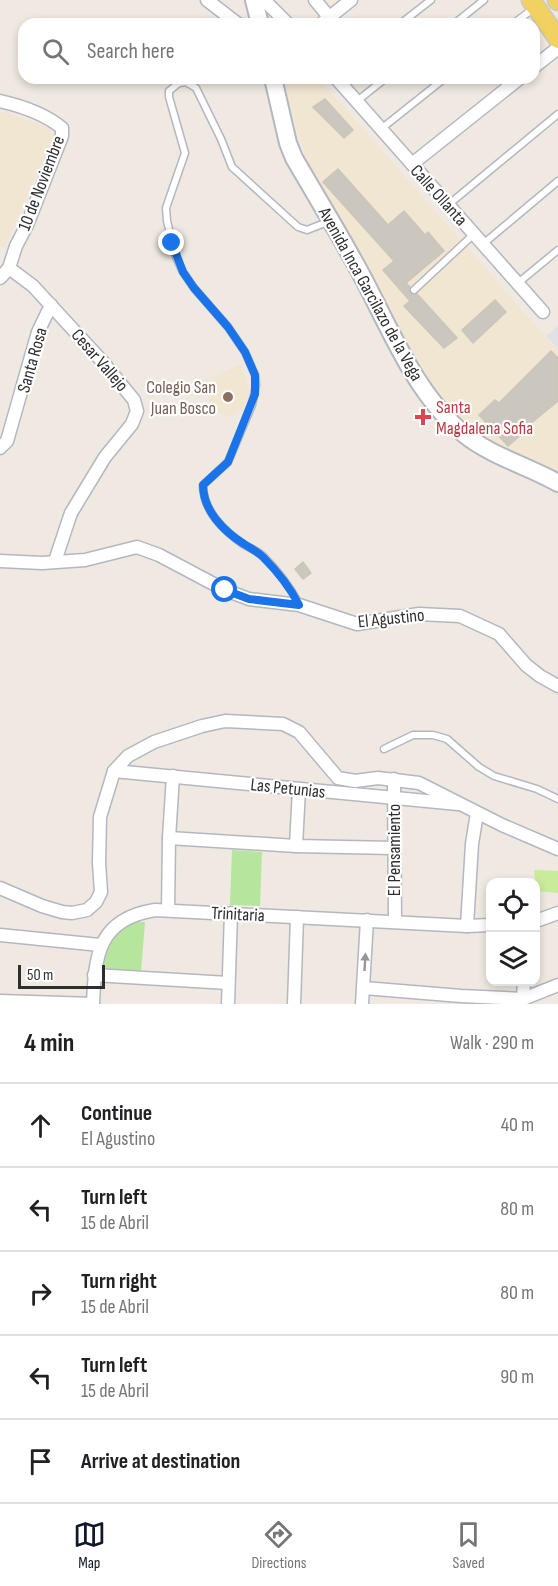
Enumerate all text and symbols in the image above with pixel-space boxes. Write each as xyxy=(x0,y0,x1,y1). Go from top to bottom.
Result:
search box xyxy=(18,18,540,84)
icon: search xyxy=(39,35,72,68)
text: Search here xyxy=(87,38,174,65)
street label: 10 de Noviembre xyxy=(14,133,69,234)
street label: Calle Ollanta xyxy=(406,161,472,230)
street label: Avenida Inca Garcilazo de la Vega xyxy=(314,203,427,385)
route end xyxy=(158,229,184,255)
street label: Santa Rosa xyxy=(13,325,52,395)
street label: Cesar Vallejo xyxy=(67,325,133,396)
place label: Colegio San Juan Bosco xyxy=(146,377,216,419)
marker: Colegio San Juan Bosco xyxy=(221,390,235,404)
place label: Santa Magdalena Sofia xyxy=(436,397,533,439)
marker: Santa Magdalena Sofia xyxy=(414,408,432,426)
route start xyxy=(211,576,237,602)
street label: El Agustino xyxy=(357,605,425,632)
street label: Las Petunias xyxy=(249,774,326,803)
street label: El Pensamiento xyxy=(384,804,405,896)
map controls xyxy=(486,878,540,986)
button: locate xyxy=(486,878,540,932)
street label: Trinitaria xyxy=(211,903,265,926)
button: layers xyxy=(486,932,540,986)
one-way arrow xyxy=(360,953,370,972)
scale bar xyxy=(18,962,105,989)
text: 50 m xyxy=(27,966,53,985)
text: 4 min xyxy=(24,1028,74,1059)
text: Walk · 290 m xyxy=(450,1031,534,1055)
text: Continue xyxy=(81,1100,152,1127)
icon: ahead xyxy=(24,1109,57,1142)
text: 40 m xyxy=(501,1113,534,1137)
text: El Agustino xyxy=(81,1127,155,1151)
text: Turn left xyxy=(81,1184,147,1211)
icon: left xyxy=(24,1193,57,1226)
text: 80 m xyxy=(500,1197,534,1221)
text: 15 de Abril xyxy=(81,1211,149,1235)
text: Turn right xyxy=(81,1268,157,1295)
icon: right xyxy=(24,1277,57,1310)
text: 80 m xyxy=(500,1281,534,1305)
text: 15 de Abril xyxy=(81,1295,149,1319)
text: Turn left xyxy=(81,1352,147,1379)
icon: left xyxy=(24,1361,57,1394)
text: 90 m xyxy=(500,1365,534,1389)
text: 15 de Abril xyxy=(81,1379,149,1403)
icon: arrive xyxy=(24,1445,57,1478)
text: Arrive at destination xyxy=(81,1448,240,1475)
tab: Map xyxy=(73,1518,106,1573)
tab: Directions xyxy=(251,1518,307,1573)
tab: Saved xyxy=(452,1518,485,1573)

